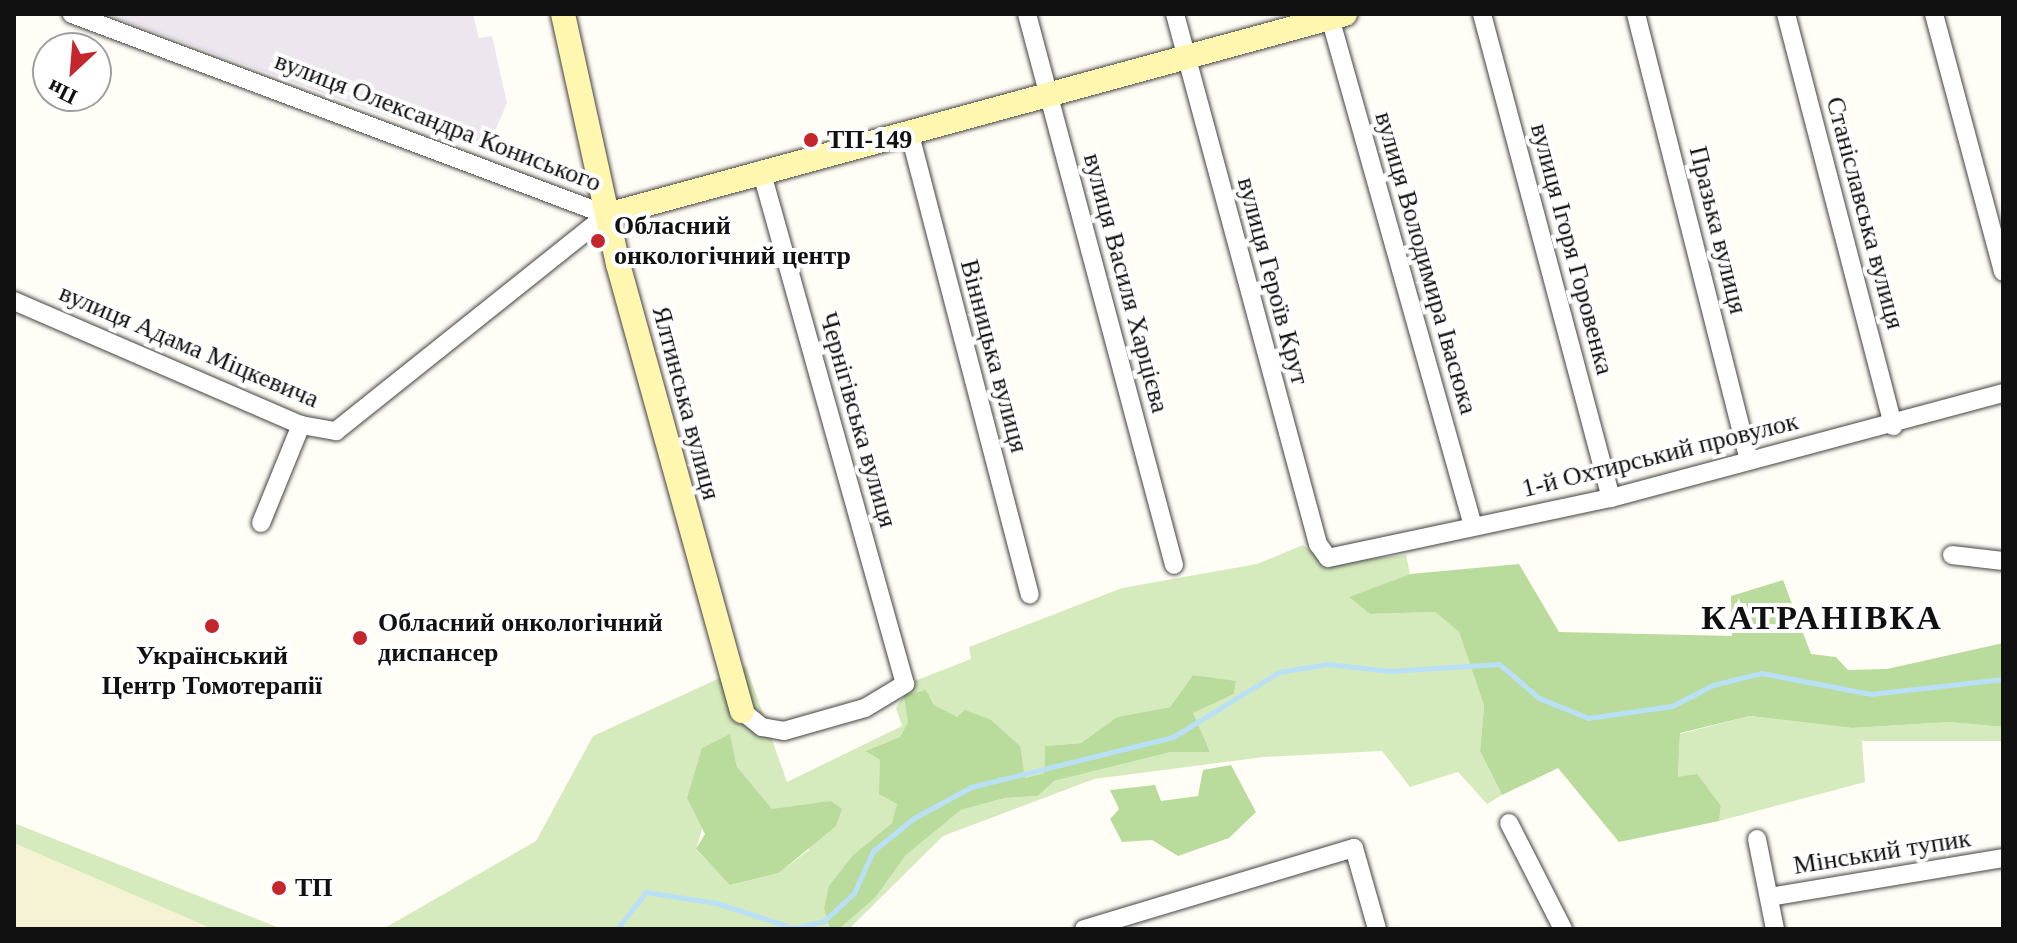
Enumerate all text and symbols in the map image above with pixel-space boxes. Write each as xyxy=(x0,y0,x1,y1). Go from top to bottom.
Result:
north arrow xyxy=(32,32,112,112)
street label: вулиця Олександра Кониського xyxy=(270,45,606,199)
text: Пн xyxy=(43,74,81,110)
street label: Станіславська вулиця xyxy=(1819,93,1911,333)
street label: вулиця Володимира Івасюка xyxy=(1368,108,1484,418)
street label: вулиця Ігоря Горовенка xyxy=(1523,120,1621,378)
place label: ТП-149 xyxy=(827,124,912,156)
marker: ТП-149 xyxy=(802,131,820,149)
street label: Празька вулиця xyxy=(1682,143,1754,317)
street label: вулиця Василя Харцієва xyxy=(1076,150,1176,416)
street label: вулиця Героїв Крут xyxy=(1230,174,1316,388)
place label: Обласний онкологічний центр xyxy=(614,210,851,272)
marker: Обласний онкологічний центр xyxy=(589,232,607,250)
street label: Вінницька вулиця xyxy=(953,256,1035,456)
street label: вулиця Адама Міцкевича xyxy=(55,277,323,415)
street label: Ялтинська вулиця xyxy=(645,303,727,503)
street label: Чернігівська вулиця xyxy=(812,309,904,531)
street label: 1-й Охтирський провулок xyxy=(1519,406,1801,504)
district label: КАТРАНІВКА xyxy=(1701,598,1943,638)
place label: Обласний онкологічний диспансер xyxy=(378,607,663,668)
marker: Український Центр Томотерапії xyxy=(201,615,223,637)
marker: Обласний онкологічний диспансер xyxy=(349,627,371,649)
place label: Український Центр Томотерапії xyxy=(102,640,322,702)
street label: Мінський тупик xyxy=(1791,823,1973,881)
place label: ТП xyxy=(295,872,333,904)
marker: ТП xyxy=(270,879,288,897)

